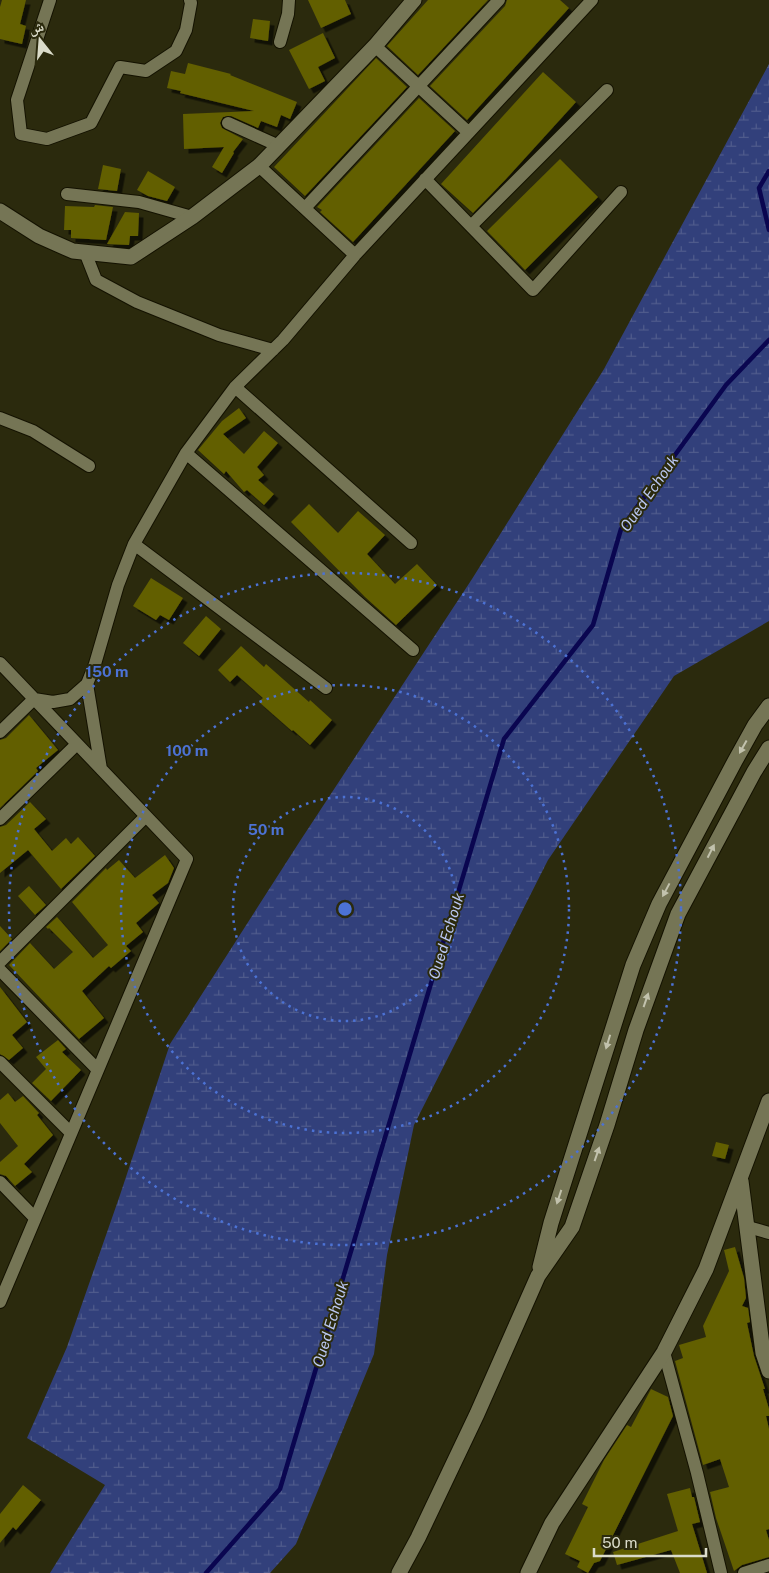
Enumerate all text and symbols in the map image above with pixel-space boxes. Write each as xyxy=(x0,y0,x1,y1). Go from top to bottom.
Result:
north arrow xyxy=(15,15,65,65)
text: ش xyxy=(27,18,46,38)
water label: Oued Echouk xyxy=(616,451,682,534)
text: 150 m xyxy=(85,663,129,680)
one-way arrow xyxy=(739,740,747,754)
text: 100 m xyxy=(166,742,208,759)
text: 50 m xyxy=(248,821,284,838)
one-way arrow xyxy=(707,844,715,858)
one-way arrow xyxy=(662,883,670,897)
water label: Oued Echouk xyxy=(425,890,467,981)
centre of rings xyxy=(336,900,354,918)
one-way arrow xyxy=(643,992,651,1007)
one-way arrow xyxy=(604,1034,612,1049)
one-way arrow xyxy=(594,1147,601,1162)
one-way arrow xyxy=(555,1189,562,1204)
water label: Oued Echouk xyxy=(309,1278,351,1369)
scale bar xyxy=(594,1526,706,1558)
text: 50 m xyxy=(602,1534,637,1551)

